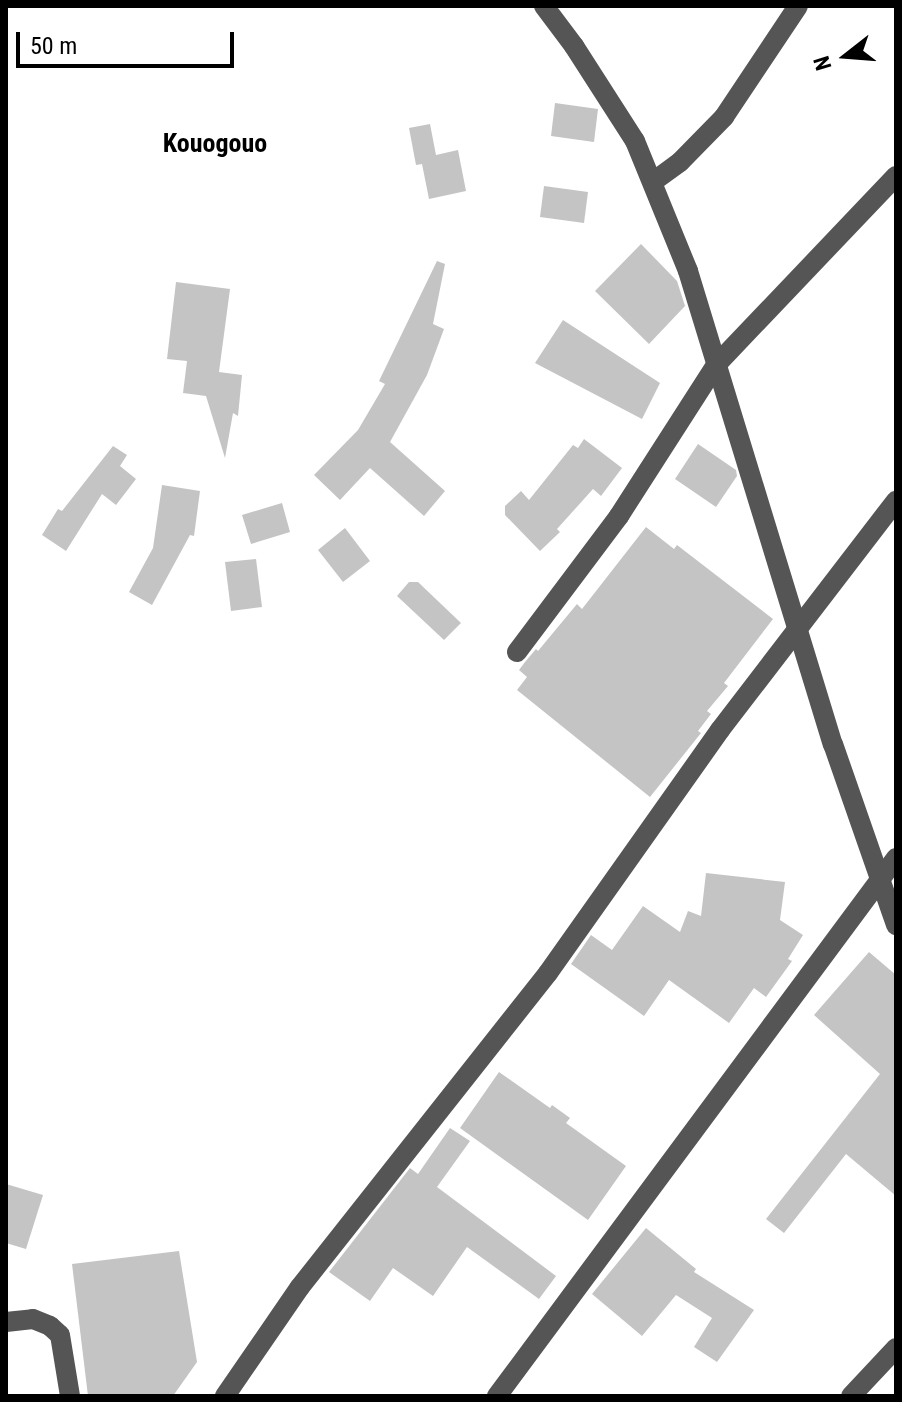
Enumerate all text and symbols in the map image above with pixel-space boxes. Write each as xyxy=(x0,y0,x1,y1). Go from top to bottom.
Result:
scale bar xyxy=(20,16,238,66)
north arrow xyxy=(806,16,886,96)
text: 50 m xyxy=(30,32,77,60)
text: N xyxy=(809,53,836,73)
district label: Kouogouo xyxy=(163,128,267,160)

